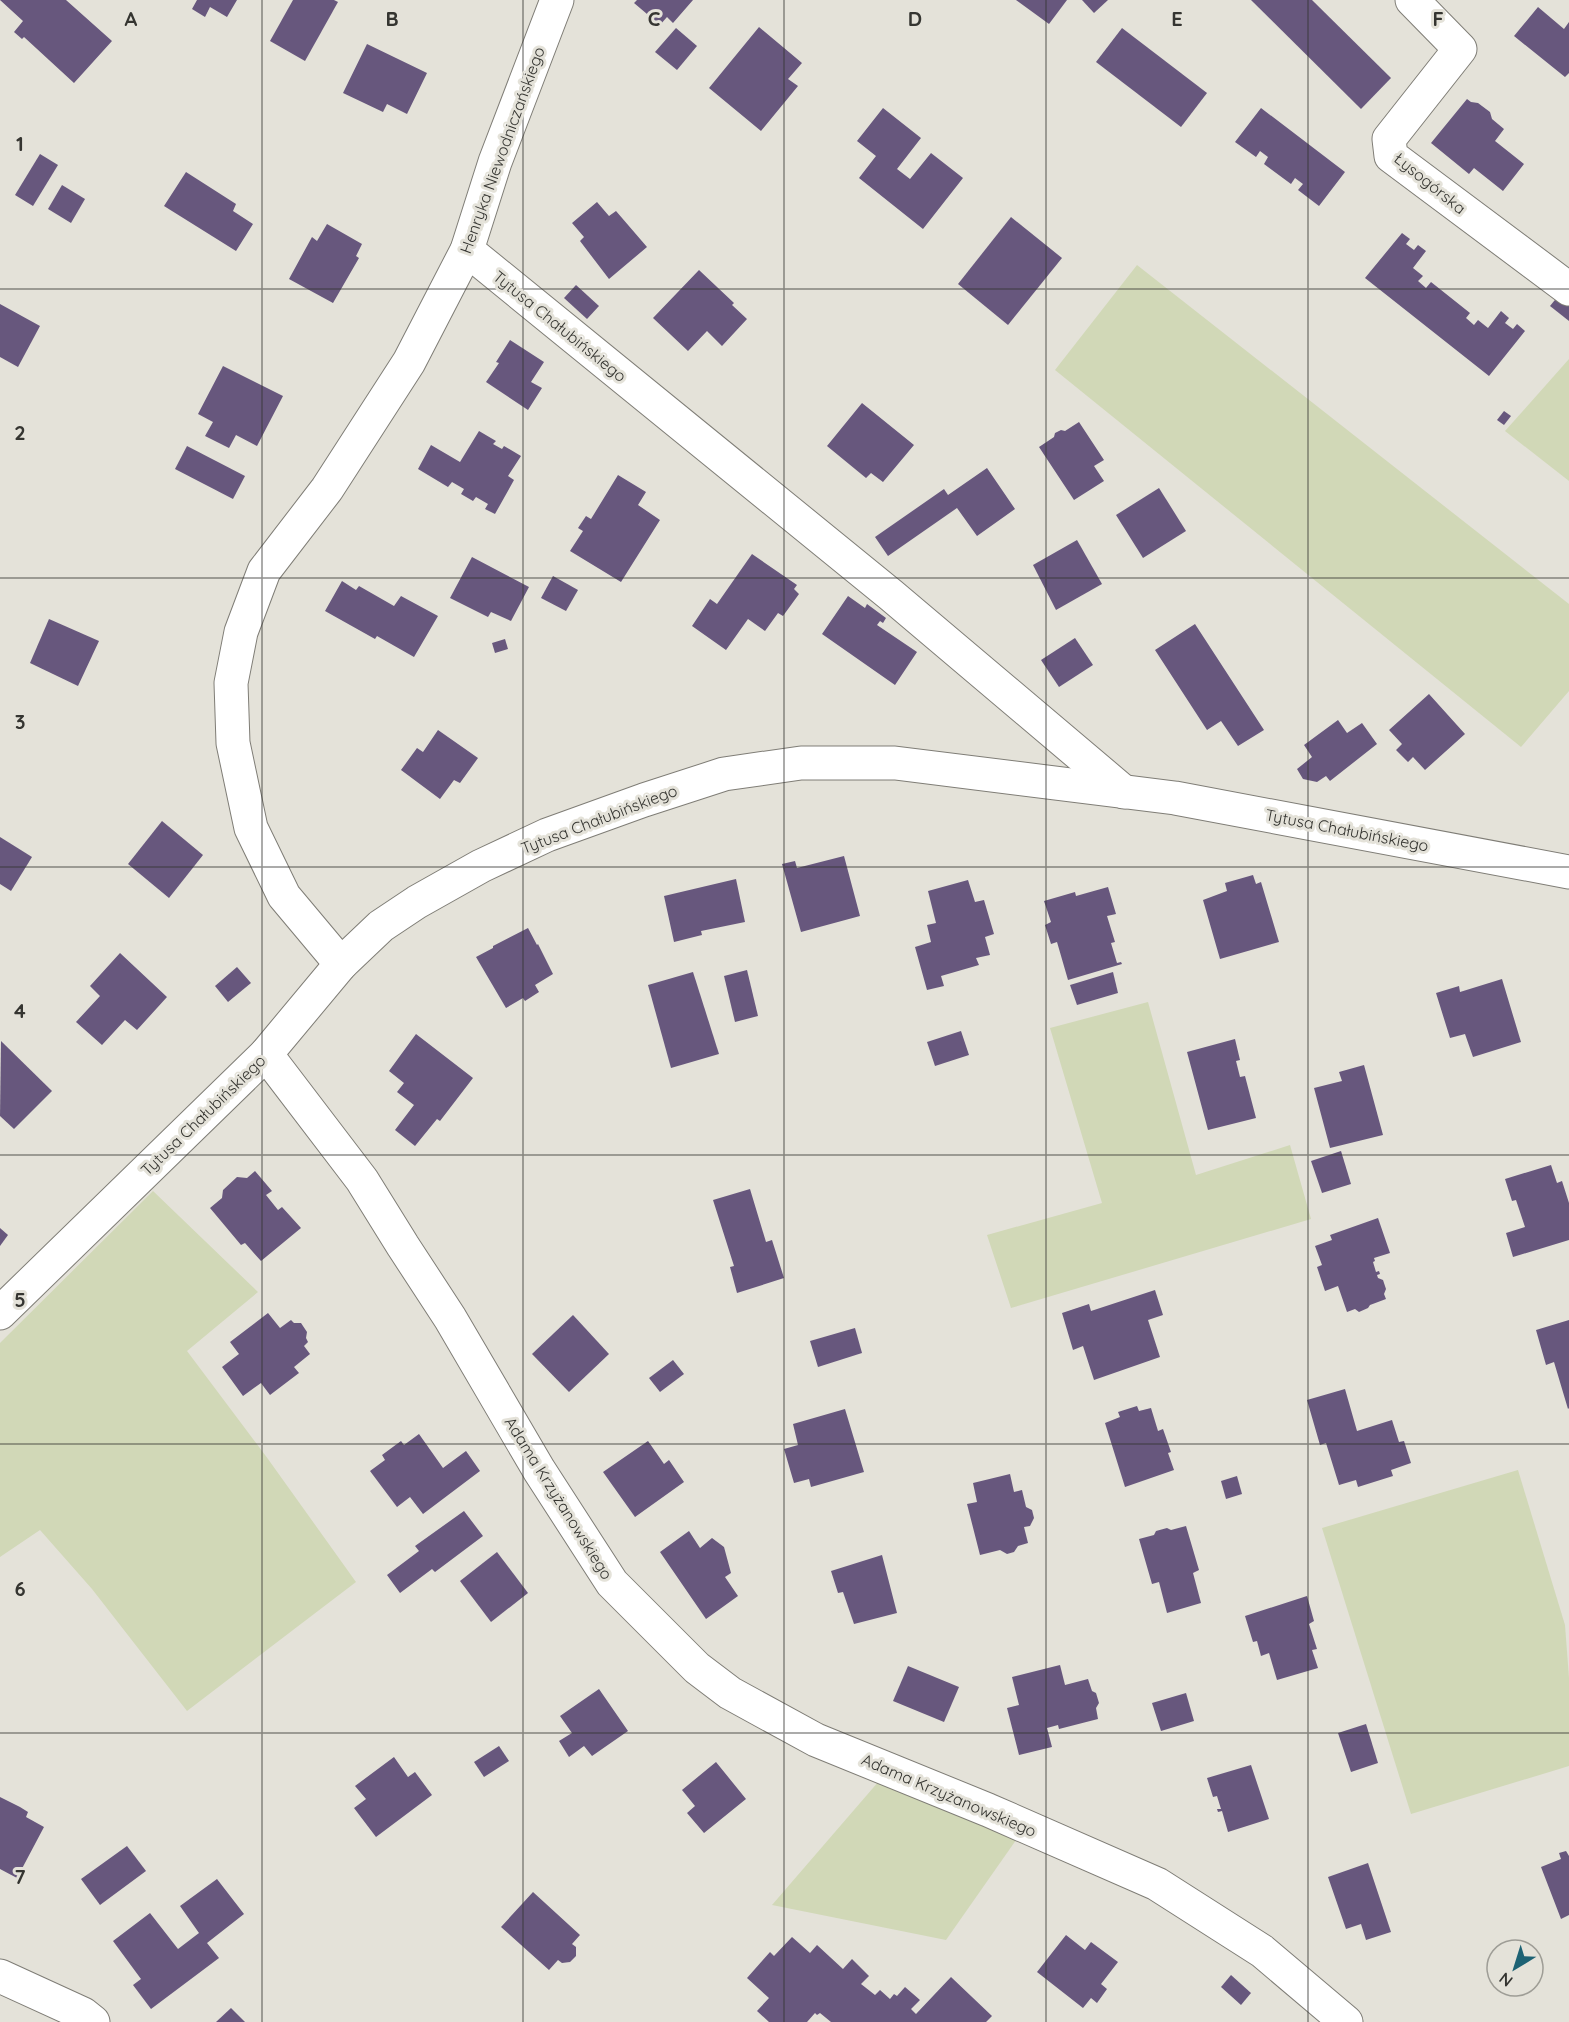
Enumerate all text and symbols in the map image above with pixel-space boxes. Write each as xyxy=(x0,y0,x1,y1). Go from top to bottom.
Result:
text: A xyxy=(125,6,138,31)
text: B xyxy=(385,6,399,31)
text: C xyxy=(648,6,661,31)
text: D xyxy=(908,6,922,31)
text: E xyxy=(1171,6,1183,31)
text: F xyxy=(1432,6,1444,31)
street label: Henryka Niewodniczańskiego xyxy=(455,44,549,256)
text: 1 xyxy=(16,131,24,156)
street label: Łysogórska xyxy=(1390,148,1470,218)
street label: Tytusa Chałubińskiego xyxy=(489,266,631,386)
text: 2 xyxy=(14,420,26,445)
text: 3 xyxy=(15,709,25,734)
street label: Tytusa Chałubińskiego xyxy=(518,780,680,858)
street label: Tytusa Chałubińskiego xyxy=(1264,804,1430,856)
text: 4 xyxy=(14,998,26,1023)
street label: Tytusa Chałubińskiego xyxy=(136,1050,270,1180)
text: 5 xyxy=(14,1287,26,1312)
street label: Adama Krzyżanowskiego xyxy=(501,1413,617,1583)
text: 6 xyxy=(14,1576,26,1601)
street label: Adama Krzyżanowskiego xyxy=(859,1749,1039,1841)
text: 7 xyxy=(15,1864,26,1889)
north arrow xyxy=(1485,1938,1545,1998)
text: N xyxy=(1495,1968,1517,1991)

